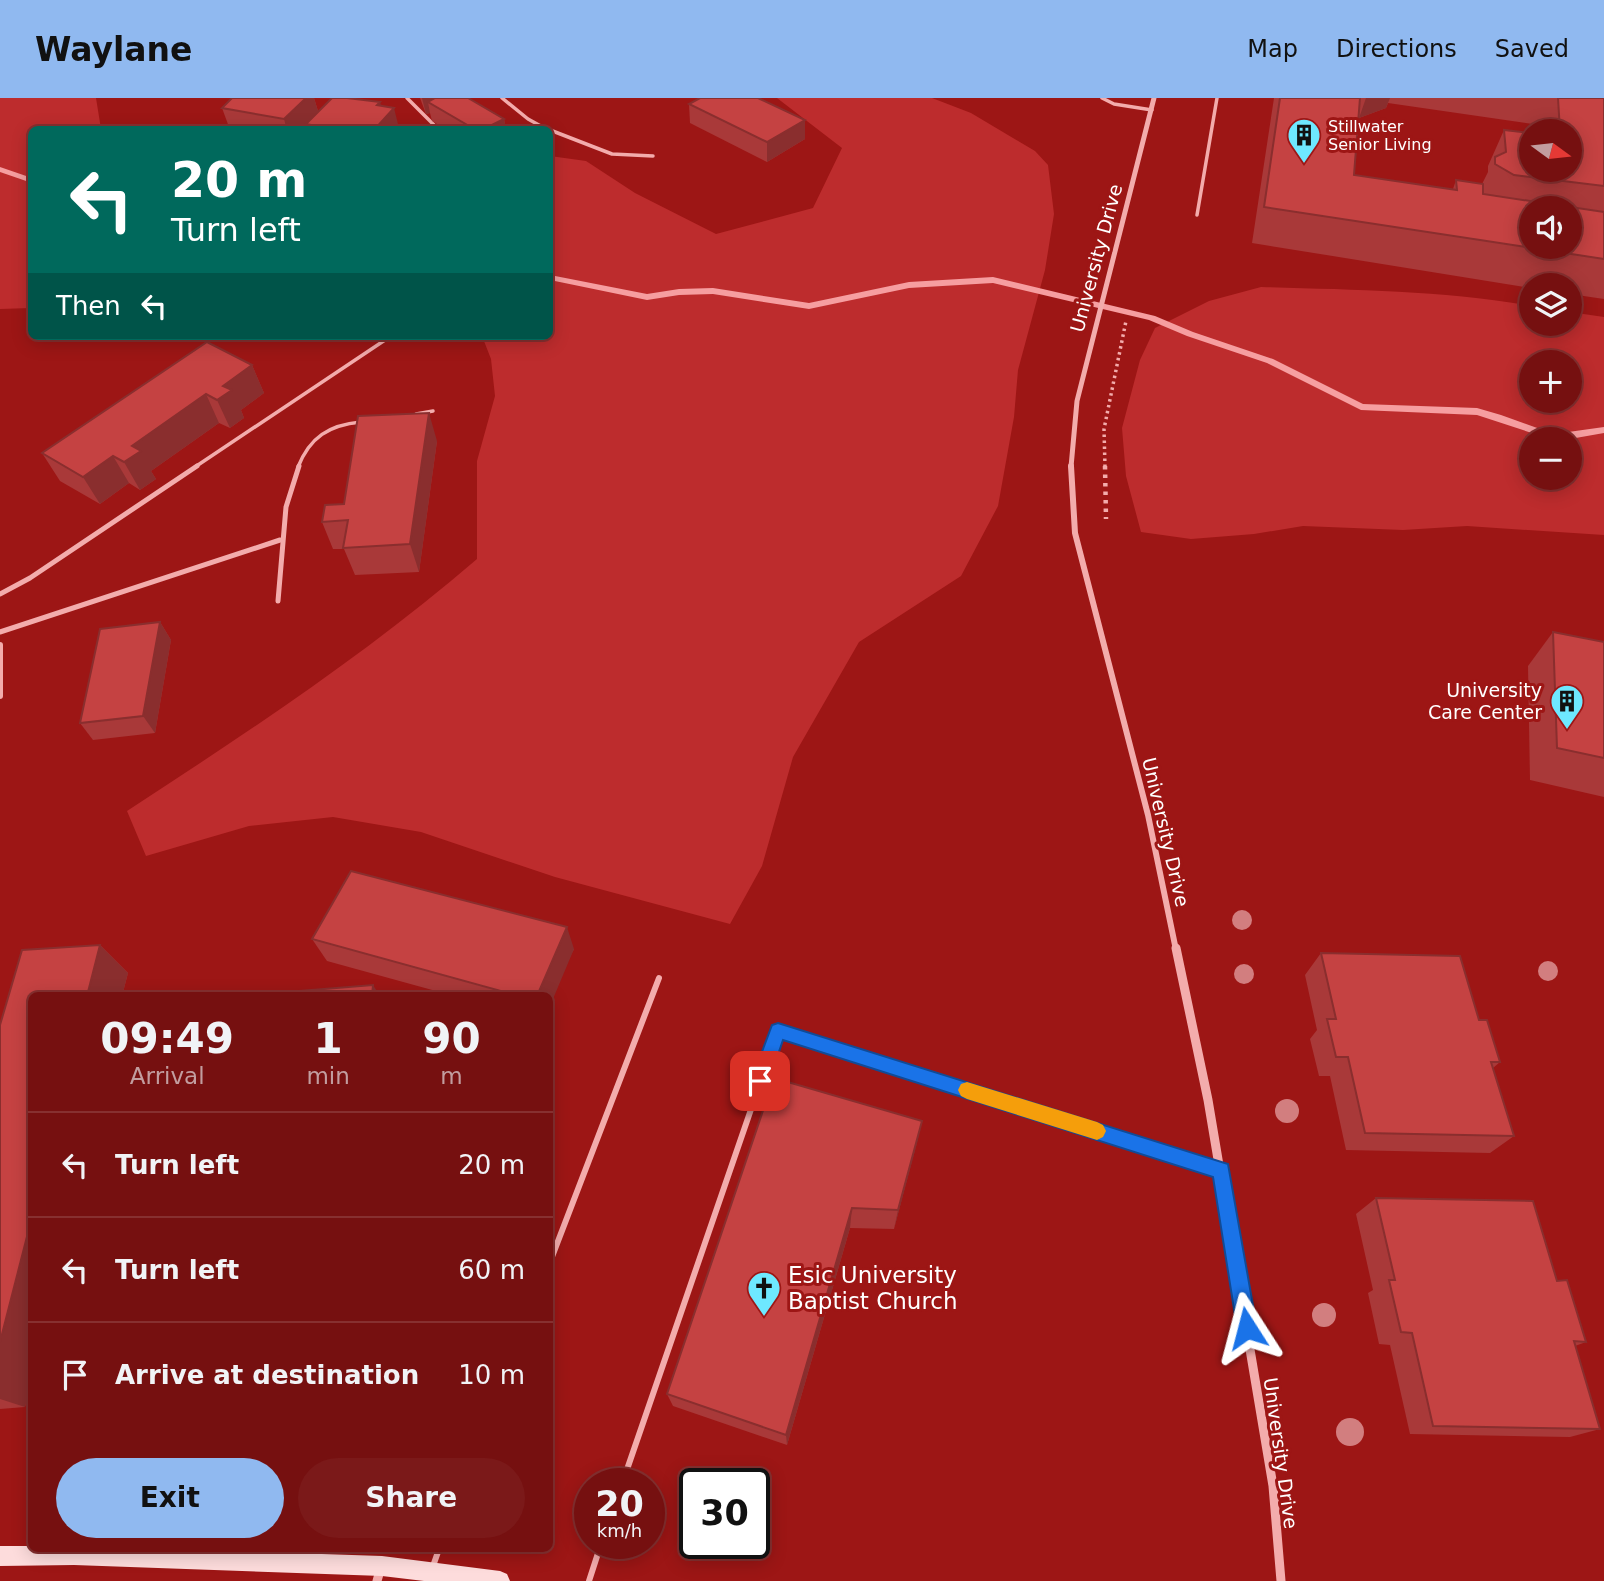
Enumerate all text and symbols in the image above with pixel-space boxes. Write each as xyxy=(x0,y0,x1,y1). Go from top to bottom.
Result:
text: Waylane xyxy=(35,30,192,69)
text: Map xyxy=(1247,35,1298,63)
text: Directions xyxy=(1336,35,1457,63)
text: Saved xyxy=(1495,35,1569,63)
building icon: Stillwater Senior Living xyxy=(1285,116,1323,165)
place label: Stillwater Senior Living xyxy=(1328,117,1432,154)
north arrow xyxy=(1519,119,1582,182)
map controls xyxy=(1519,119,1582,490)
text: 20 m xyxy=(171,152,307,209)
icon: left xyxy=(56,154,147,245)
street label: University Drive xyxy=(1066,181,1126,335)
button: sound xyxy=(1519,196,1582,259)
text: Turn left xyxy=(171,211,301,249)
button: layers xyxy=(1519,273,1582,336)
icon: left xyxy=(135,287,173,325)
text: Then xyxy=(56,291,121,321)
button: + xyxy=(1519,350,1582,413)
button: − xyxy=(1519,427,1582,490)
place label: University Care Center xyxy=(1428,679,1542,723)
building icon: University Care Center xyxy=(1548,682,1586,731)
street label: University Drive xyxy=(1138,755,1194,909)
text: 09:49 xyxy=(100,1014,234,1063)
text: 1 xyxy=(313,1014,343,1063)
text: 90 xyxy=(422,1014,481,1063)
pin xyxy=(730,1051,790,1111)
icon: arrive xyxy=(741,1062,779,1100)
text: Arrival xyxy=(130,1063,205,1089)
text: min xyxy=(306,1063,350,1089)
text: m xyxy=(440,1063,463,1089)
icon: left xyxy=(56,1146,94,1184)
text: Turn left xyxy=(115,1150,239,1180)
text: 20 m xyxy=(458,1150,525,1180)
icon: left xyxy=(56,1251,94,1289)
text: Turn left xyxy=(115,1255,239,1285)
text: 60 m xyxy=(458,1255,525,1285)
place label: Esic University Baptist Church xyxy=(788,1262,958,1314)
church icon: Esic University Baptist Church xyxy=(745,1269,783,1318)
position arrow xyxy=(1210,1291,1284,1365)
icon: arrive xyxy=(56,1356,94,1394)
text: Arrive at destination xyxy=(115,1360,419,1390)
text: 10 m xyxy=(458,1360,525,1390)
street label: University Drive xyxy=(1259,1376,1303,1530)
button: Exit xyxy=(56,1458,284,1538)
button: Share xyxy=(298,1458,525,1538)
speed limit sign: 30 xyxy=(679,1468,770,1559)
text: 20 xyxy=(595,1484,644,1524)
text: km/h xyxy=(597,1520,642,1541)

